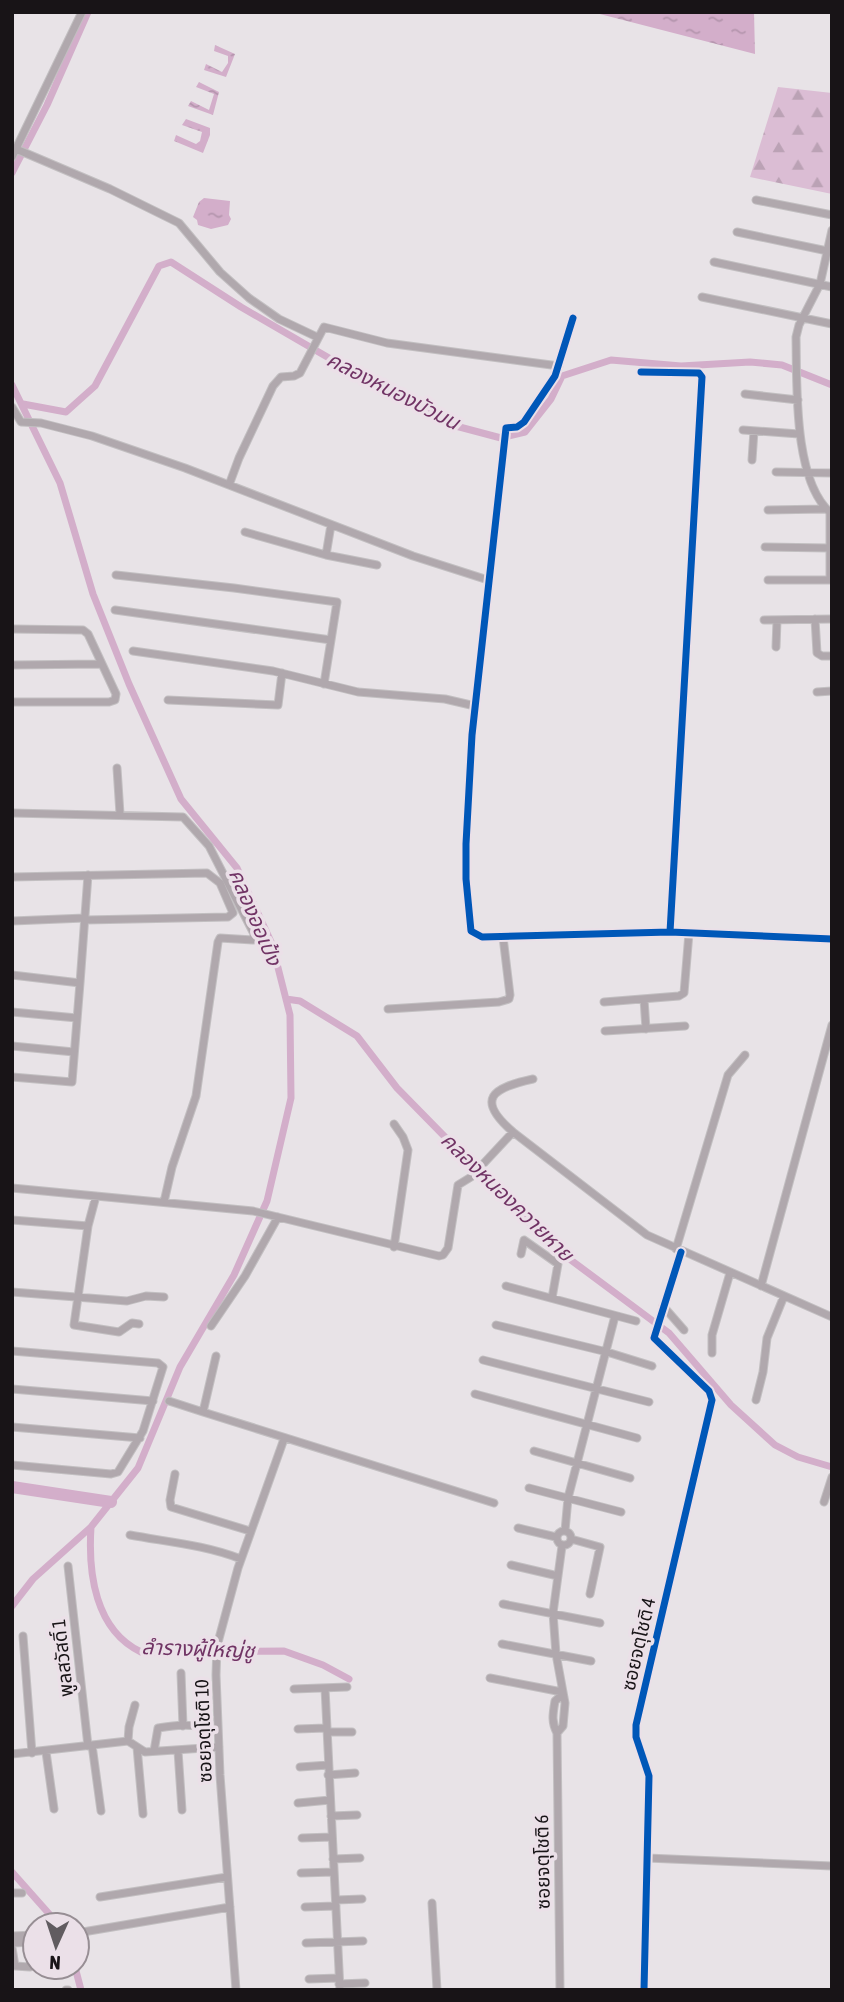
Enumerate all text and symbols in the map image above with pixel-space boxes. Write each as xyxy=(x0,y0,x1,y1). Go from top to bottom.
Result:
water label: คลองหนองบัวมน xyxy=(323,346,465,434)
water label: คลองออเป้ง xyxy=(225,865,288,970)
water label: คลองหนองควายหาย xyxy=(437,1127,580,1267)
street label: ซอยจตุโชติ 4 xyxy=(617,1595,660,1693)
street label: พูลสวัสดิ์ 1 xyxy=(47,1618,79,1698)
water label: ลำรางผู้ใหญ่ชู xyxy=(141,1634,256,1664)
street label: ซอยจตุโชติ 10 xyxy=(190,1679,217,1783)
street label: ซอยจตุโชติ 6 xyxy=(530,1814,555,1910)
north arrow xyxy=(21,1911,91,1981)
text: N xyxy=(49,1952,61,1974)

